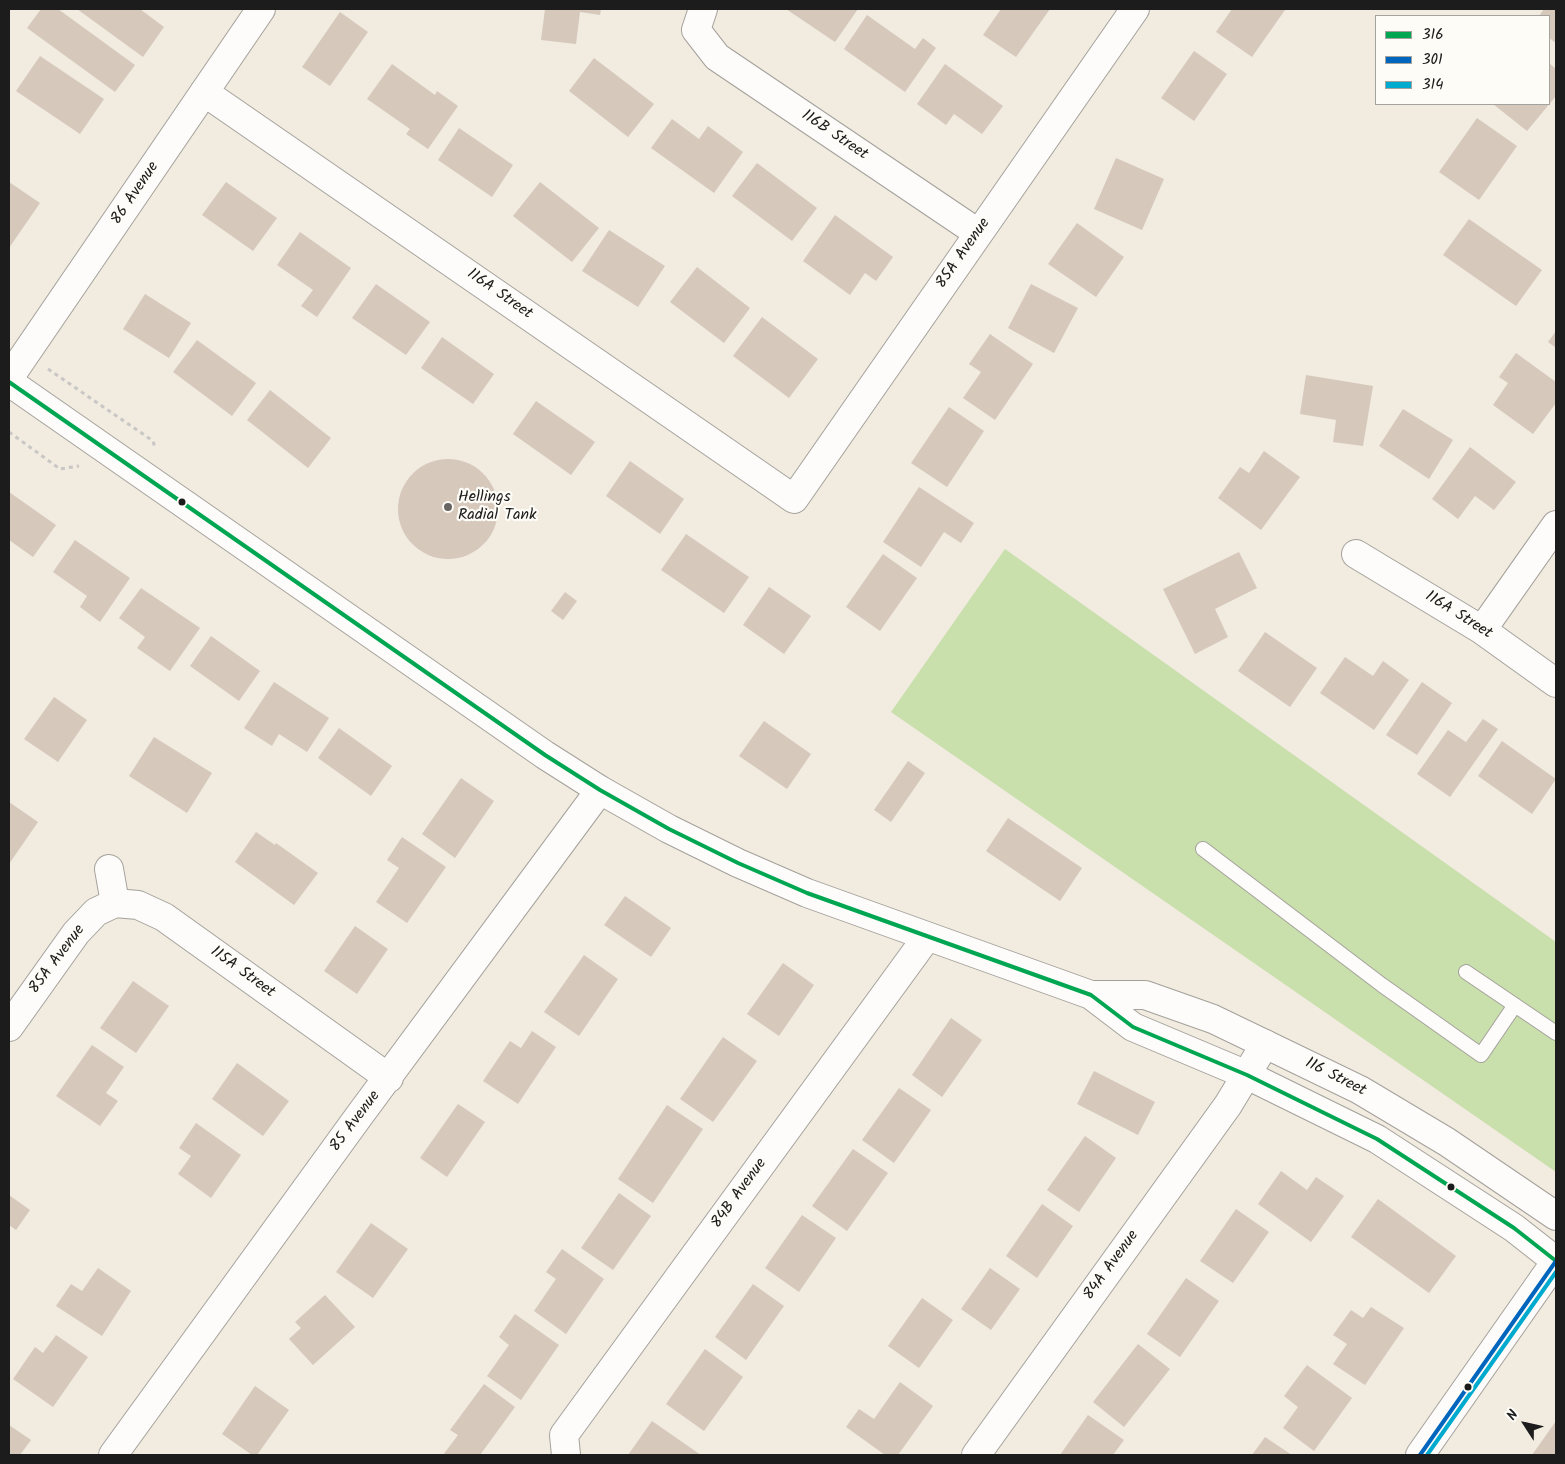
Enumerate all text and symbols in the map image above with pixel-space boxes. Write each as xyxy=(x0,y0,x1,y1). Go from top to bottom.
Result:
legend xyxy=(1375,15,1550,105)
text: 316 xyxy=(1422,23,1444,47)
text: 301 xyxy=(1422,48,1443,72)
text: 314 xyxy=(1422,73,1444,97)
street label: 116B Street xyxy=(797,107,871,165)
street label: 86 Avenue xyxy=(108,159,164,229)
street label: 85A Avenue xyxy=(933,215,995,293)
street label: 116A Street xyxy=(463,265,535,325)
place label: Hellings Radial Tank xyxy=(458,488,537,526)
unlabelled marker xyxy=(177,497,187,507)
marker: Hellings Radial Tank xyxy=(442,501,454,513)
street label: 116A Street xyxy=(1421,588,1495,644)
street label: 85A Avenue xyxy=(26,922,90,998)
street label: 115A Street xyxy=(206,943,278,1003)
street label: 116 Street xyxy=(1301,1054,1369,1102)
street label: 85 Avenue xyxy=(327,1088,385,1156)
street label: 84B Avenue xyxy=(708,1155,772,1233)
unlabelled marker xyxy=(1446,1182,1456,1192)
street label: 84A Avenue xyxy=(1080,1227,1144,1305)
unlabelled marker xyxy=(1463,1382,1473,1392)
north arrow xyxy=(1500,1399,1550,1449)
text: N xyxy=(1501,1405,1524,1425)

